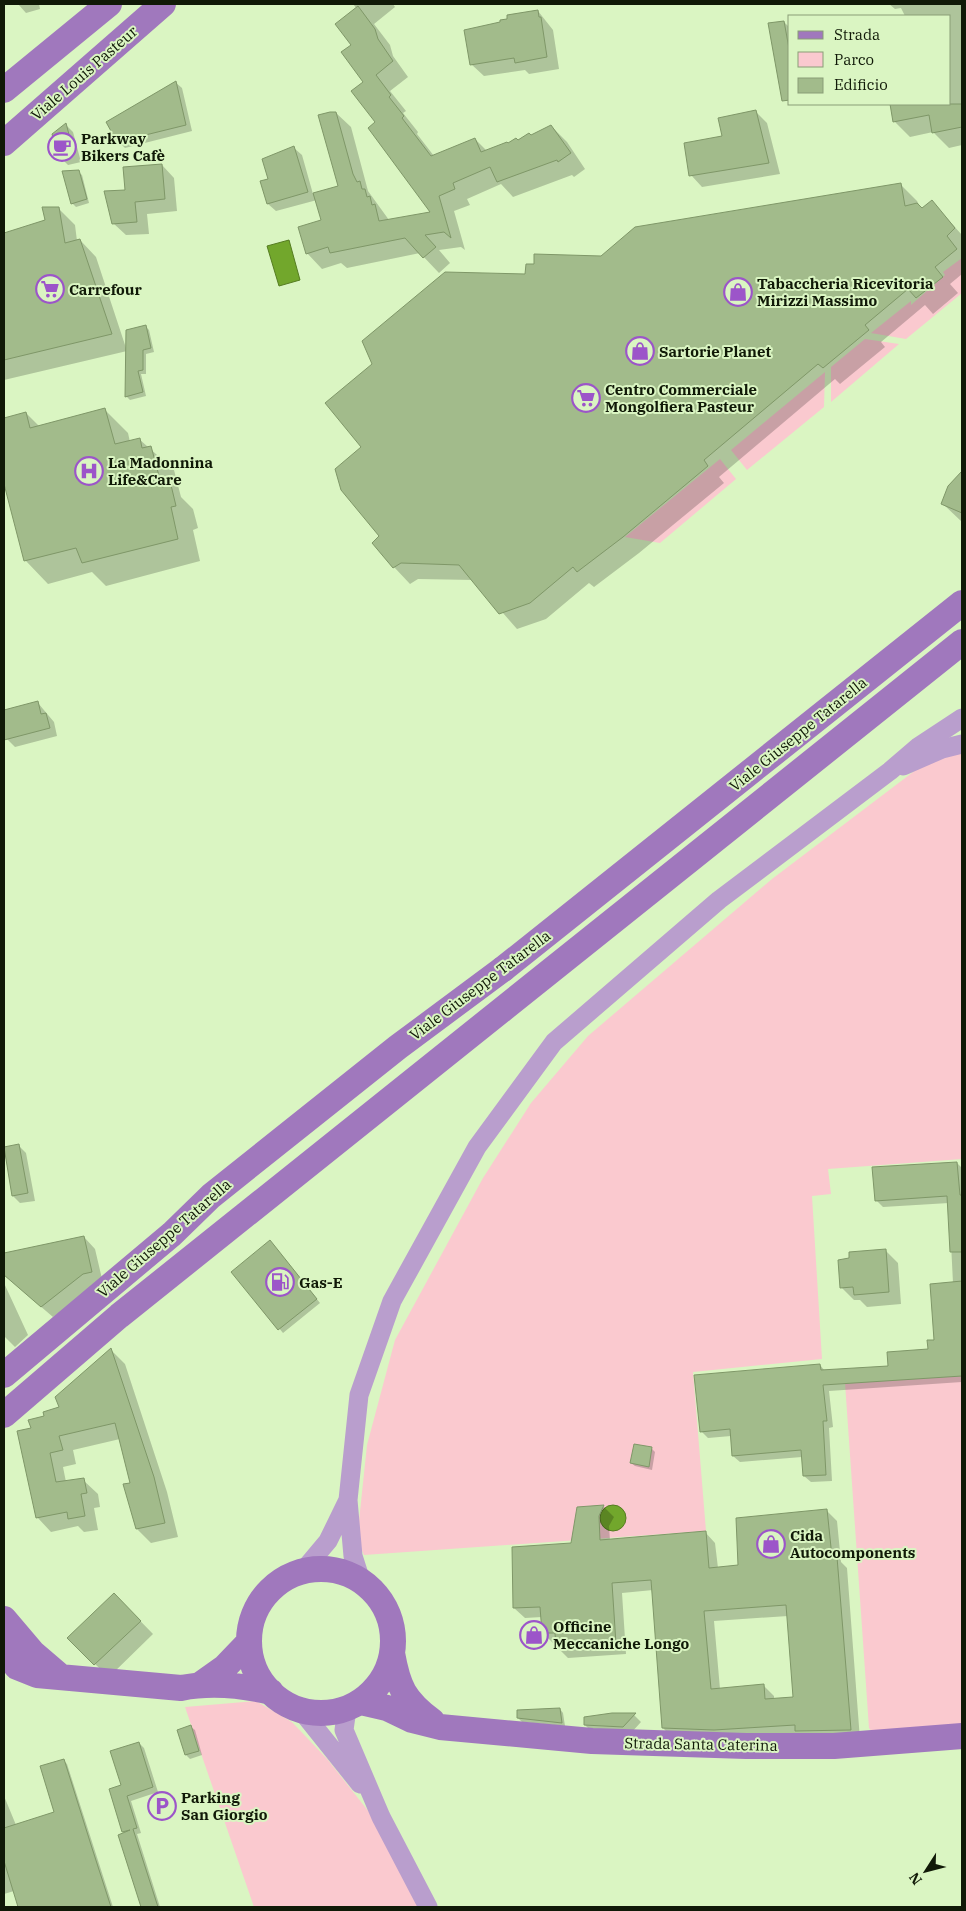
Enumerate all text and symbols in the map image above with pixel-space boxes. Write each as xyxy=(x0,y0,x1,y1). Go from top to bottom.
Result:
legend xyxy=(788,15,951,105)
street label: Viale Louis Pasteur xyxy=(27,21,141,124)
text: Strada xyxy=(834,25,880,44)
text: Parco xyxy=(834,50,874,69)
text: Edificio xyxy=(834,75,888,94)
place label: Parkway Bikers Cafè xyxy=(81,129,165,165)
cafe icon: Parkway Bikers Cafè xyxy=(47,132,77,162)
supermarket icon: Carrefour xyxy=(35,274,65,304)
place label: Tabaccheria Ricevitoria Mirizzi Massimo xyxy=(757,274,934,310)
shop icon: Tabaccheria Ricevitoria Mirizzi Massimo xyxy=(723,277,753,307)
place label: Carrefour xyxy=(69,280,142,299)
shop icon: Sartorie Planet xyxy=(625,336,655,366)
place label: Sartorie Planet xyxy=(659,342,771,361)
place label: Centro Commerciale Mongolfiera Pasteur xyxy=(605,380,757,416)
supermarket icon: Centro Commerciale Mongolfiera Pasteur xyxy=(571,383,601,413)
place label: La Madonnina Life&Care xyxy=(108,453,214,489)
hospital icon: La Madonnina Life&Care xyxy=(74,456,104,486)
street label: Viale Giuseppe Tatarella xyxy=(725,673,871,795)
street label: Viale Giuseppe Tatarella xyxy=(406,926,554,1044)
street label: Viale Giuseppe Tatarella xyxy=(93,1175,235,1301)
fuel station icon: Gas-E xyxy=(265,1267,295,1297)
place label: Gas-E xyxy=(299,1273,343,1292)
place label: Cida Autocomponents xyxy=(790,1526,915,1562)
shop icon: Cida Autocomponents xyxy=(756,1529,786,1559)
place label: Officine Meccaniche Longo xyxy=(553,1617,690,1653)
shop icon: Officine Meccaniche Longo xyxy=(519,1620,549,1650)
street label: Strada Santa Caterina xyxy=(624,1733,778,1755)
place label: Parking San Giorgio xyxy=(181,1788,268,1824)
parking icon: Parking San Giorgio xyxy=(147,1791,177,1821)
north arrow xyxy=(901,1846,951,1896)
text: N xyxy=(905,1869,926,1888)

